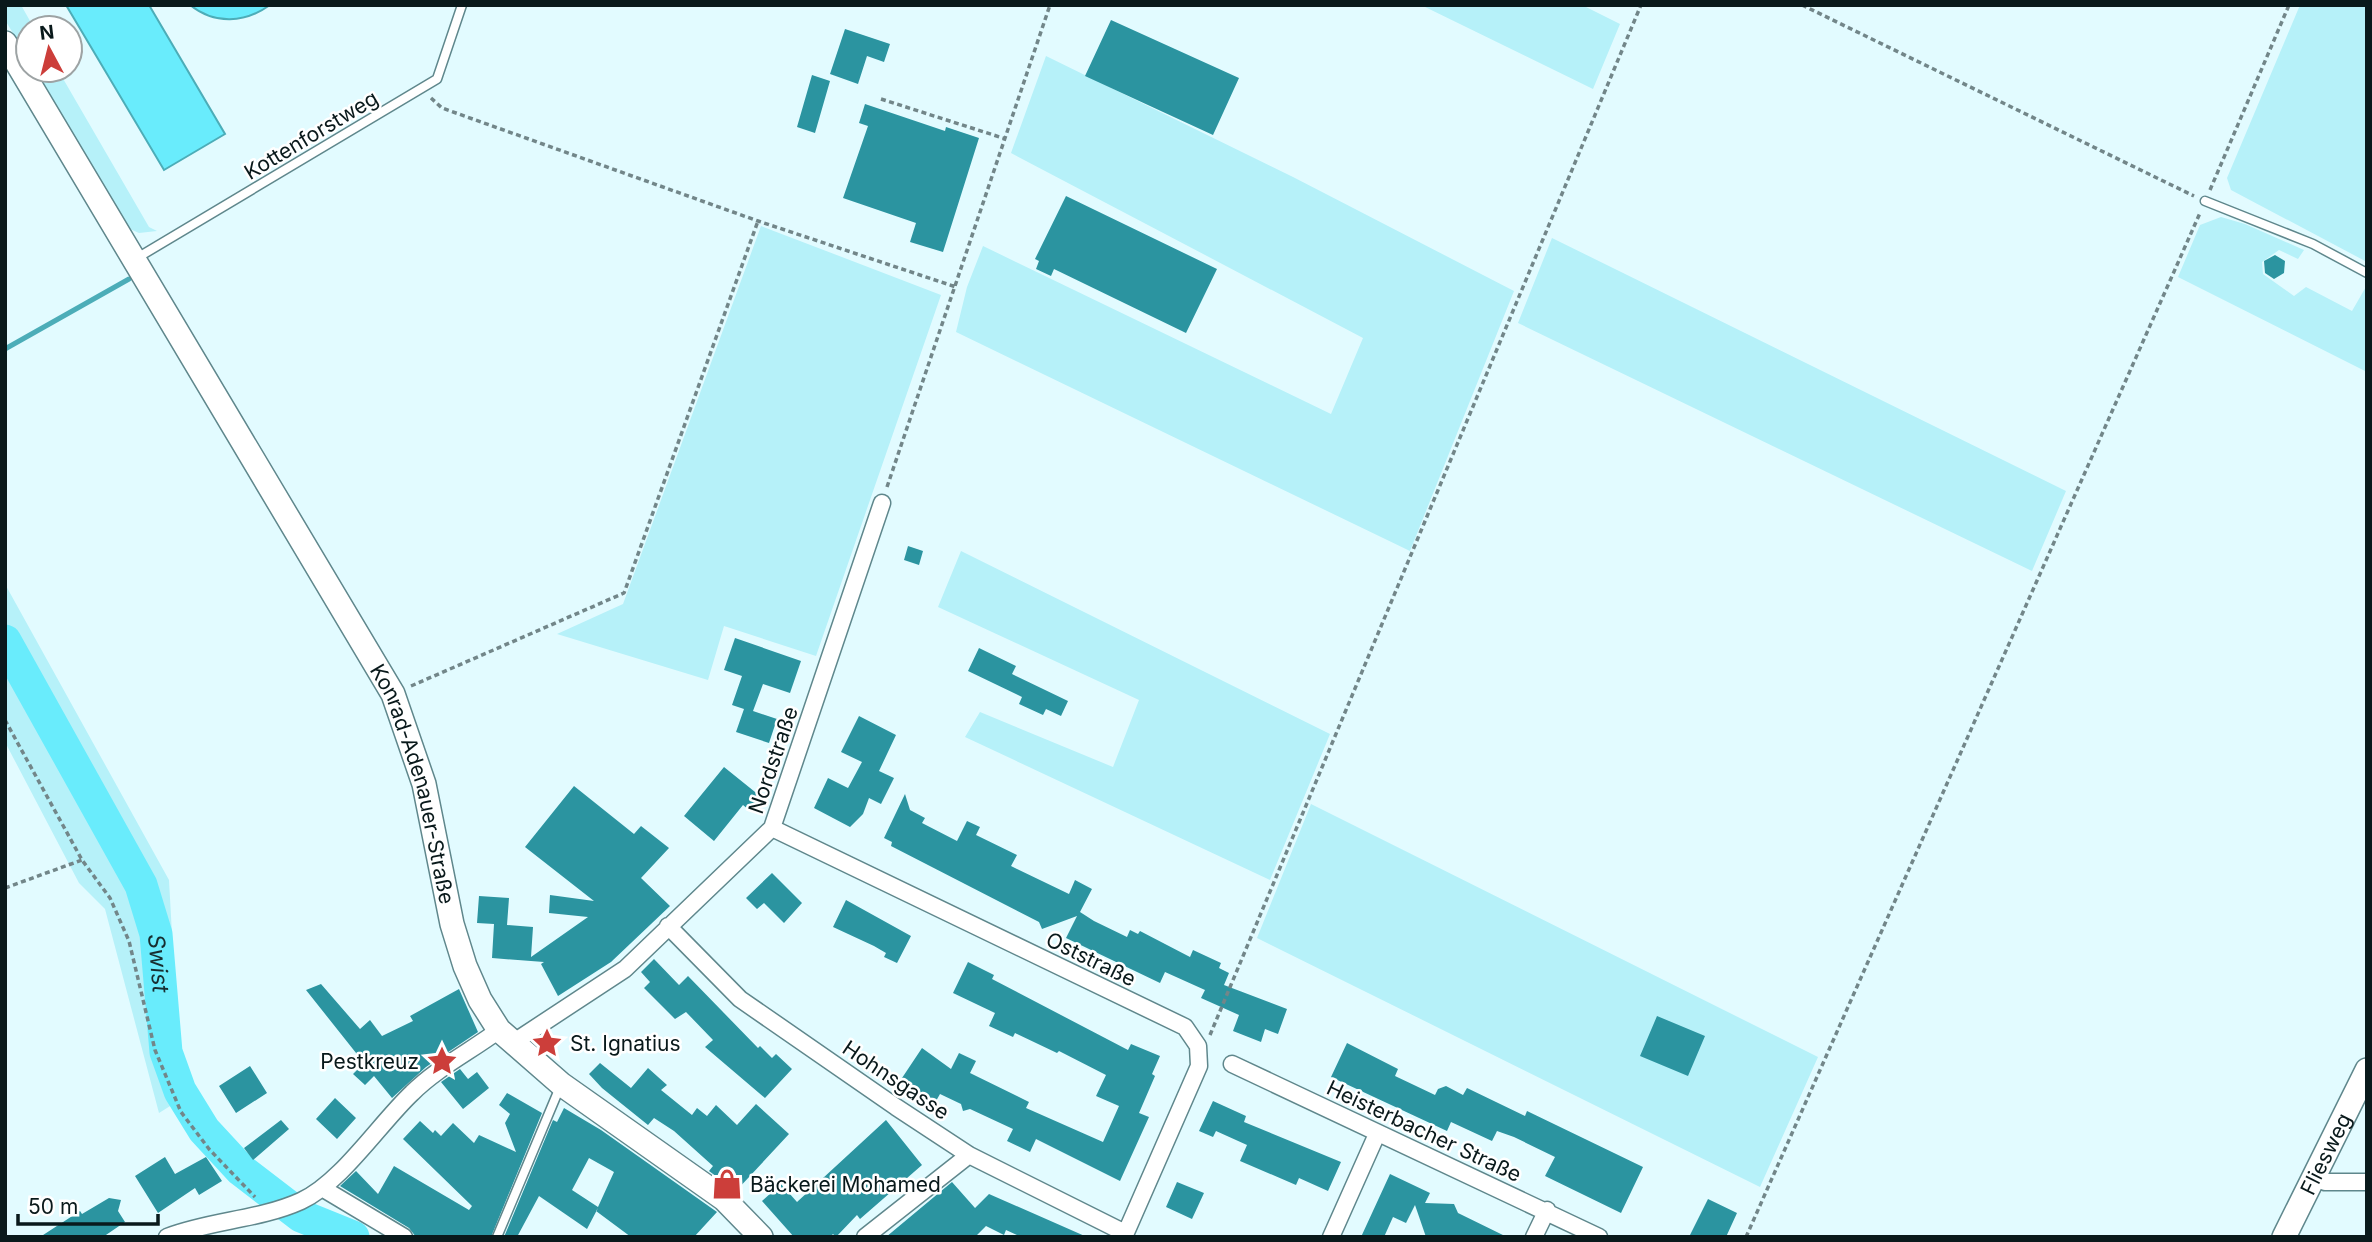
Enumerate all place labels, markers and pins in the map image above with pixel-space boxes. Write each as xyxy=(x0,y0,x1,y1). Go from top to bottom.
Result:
place icon: St. Ignatius xyxy=(530,1026,564,1060)
place label: St. Ignatius xyxy=(570,1031,680,1056)
place icon: Pestkreuz xyxy=(425,1044,459,1078)
place label: Pestkreuz xyxy=(320,1049,419,1074)
shop icon: Bäckerei Mohamed xyxy=(710,1167,744,1201)
place label: Bäckerei Mohamed xyxy=(750,1172,941,1197)

